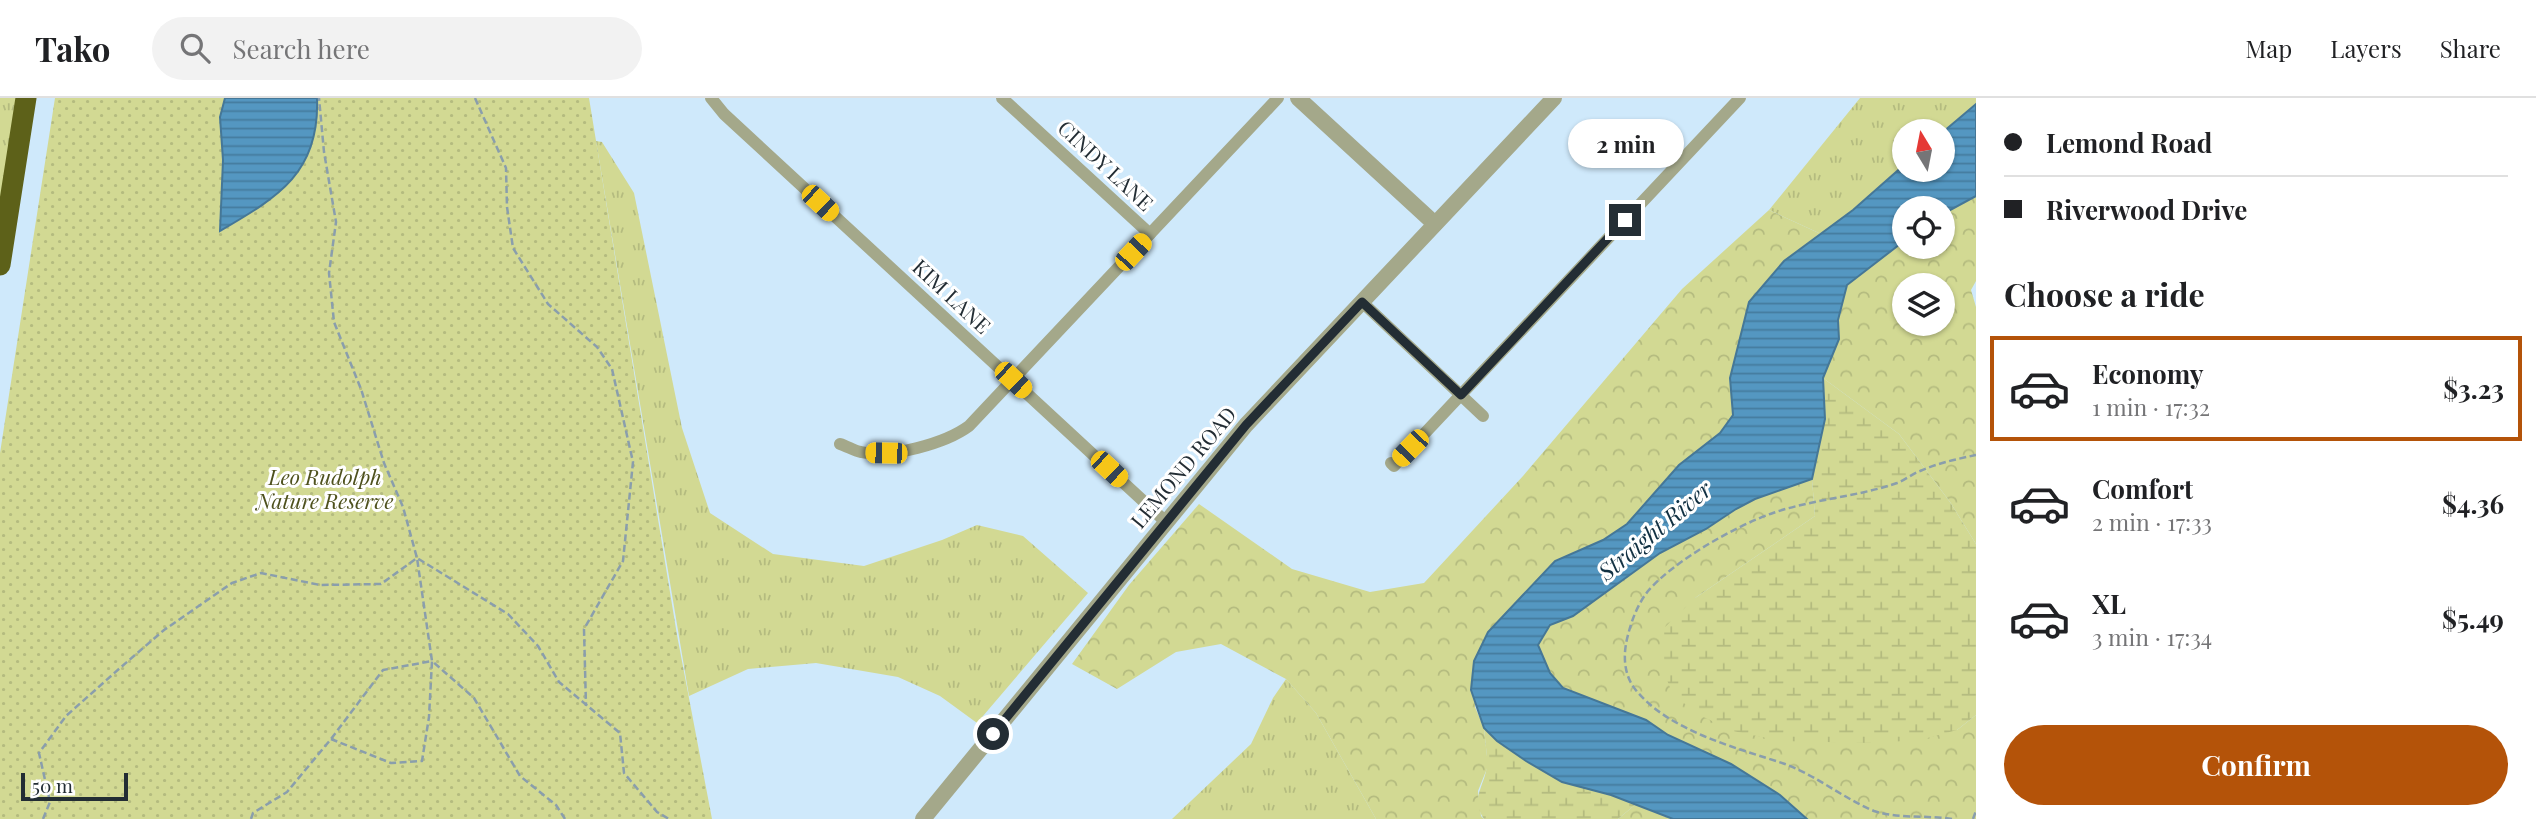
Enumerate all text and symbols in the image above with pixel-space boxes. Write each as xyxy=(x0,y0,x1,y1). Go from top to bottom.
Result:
search box xyxy=(152,17,642,80)
text: Tako xyxy=(35,26,110,70)
icon: search xyxy=(176,29,214,67)
text: Search here xyxy=(232,31,370,66)
text: Map xyxy=(2246,32,2292,64)
text: Layers xyxy=(2330,32,2402,64)
text: Share xyxy=(2440,32,2501,64)
street label: CINDY LANE xyxy=(1053,113,1160,216)
callout: 2 min xyxy=(1567,118,1683,167)
north arrow xyxy=(1892,119,1955,182)
map controls xyxy=(1892,119,1955,336)
text: Lemond Road xyxy=(2046,125,2212,160)
text: 2 min xyxy=(1596,128,1656,159)
car xyxy=(798,181,843,225)
text: Riverwood Drive xyxy=(2046,192,2247,227)
button: locate xyxy=(1892,196,1955,259)
route end xyxy=(1609,204,1641,236)
car xyxy=(1111,229,1156,275)
street label: KIM LANE xyxy=(907,252,997,339)
text: Choose a ride xyxy=(2004,272,2205,315)
button: layers xyxy=(1892,273,1955,336)
text: Economy xyxy=(2092,356,2203,391)
icon: car xyxy=(2008,357,2071,420)
car xyxy=(991,358,1036,402)
text: $3.23 xyxy=(2443,371,2504,406)
text: 1 min · 17:32 xyxy=(2092,391,2210,422)
street label: LEMOND ROAD xyxy=(1123,400,1242,533)
car xyxy=(1388,426,1433,470)
car xyxy=(865,442,908,464)
car xyxy=(1087,447,1132,491)
park label: Leo Rudolph Nature Reserve xyxy=(255,462,393,514)
text: Comfort xyxy=(2092,471,2193,506)
water label: Straight River xyxy=(1590,472,1718,587)
icon: car xyxy=(2008,472,2071,535)
text: $4.36 xyxy=(2442,486,2504,521)
text: 2 min · 17:33 xyxy=(2092,506,2212,537)
text: XL xyxy=(2092,586,2126,621)
icon: car xyxy=(2008,587,2071,650)
text: $5.49 xyxy=(2442,601,2504,636)
text: 3 min · 17:34 xyxy=(2092,621,2212,652)
route start xyxy=(977,718,1009,750)
button: Confirm xyxy=(2004,725,2508,805)
scale bar xyxy=(21,770,128,802)
text: 50 m xyxy=(32,772,73,798)

